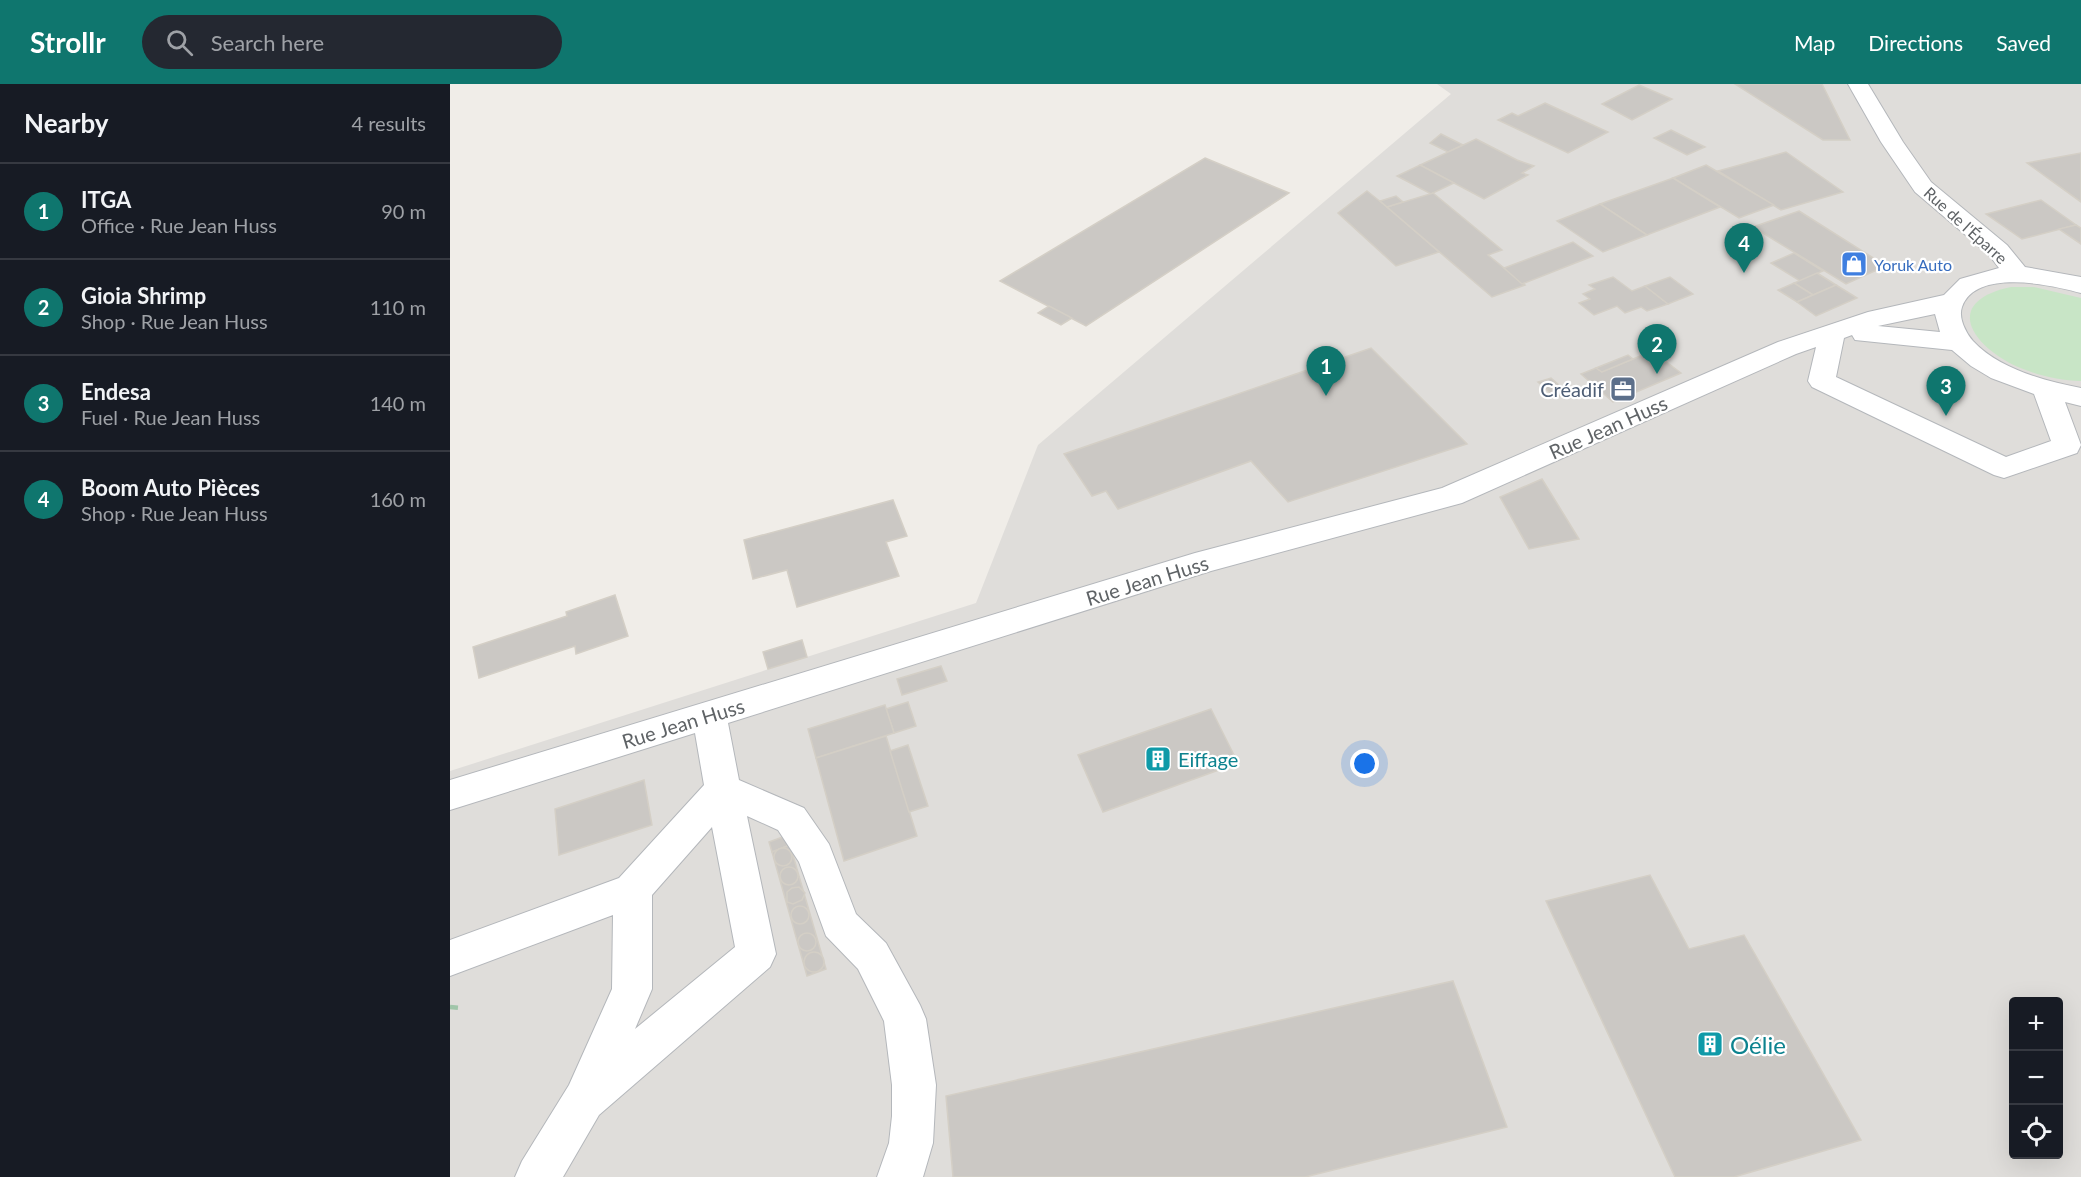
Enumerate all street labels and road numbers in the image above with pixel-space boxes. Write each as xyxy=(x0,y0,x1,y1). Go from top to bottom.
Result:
street label: Rue de l'Éparre xyxy=(1920,183,2012,267)
street label: Rue Jean Huss xyxy=(1545,390,1671,464)
street label: Rue Jean Huss xyxy=(1083,550,1211,610)
street label: Rue Jean Huss xyxy=(619,693,747,753)

